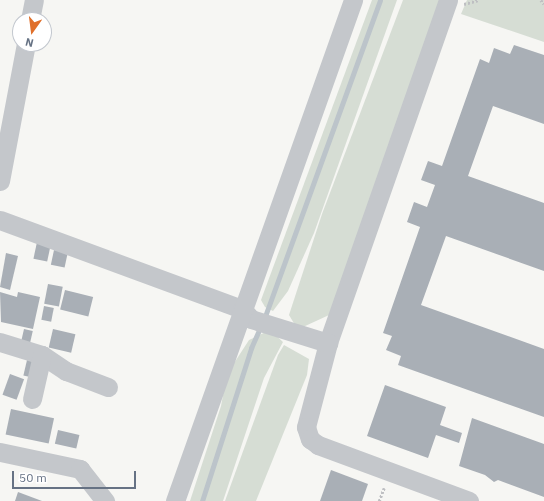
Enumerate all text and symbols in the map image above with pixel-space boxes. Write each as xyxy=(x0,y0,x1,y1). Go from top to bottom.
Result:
north arrow xyxy=(12,12,52,52)
text: N xyxy=(24,35,35,50)
scale bar xyxy=(14,463,138,489)
text: 50 m xyxy=(19,470,47,485)

